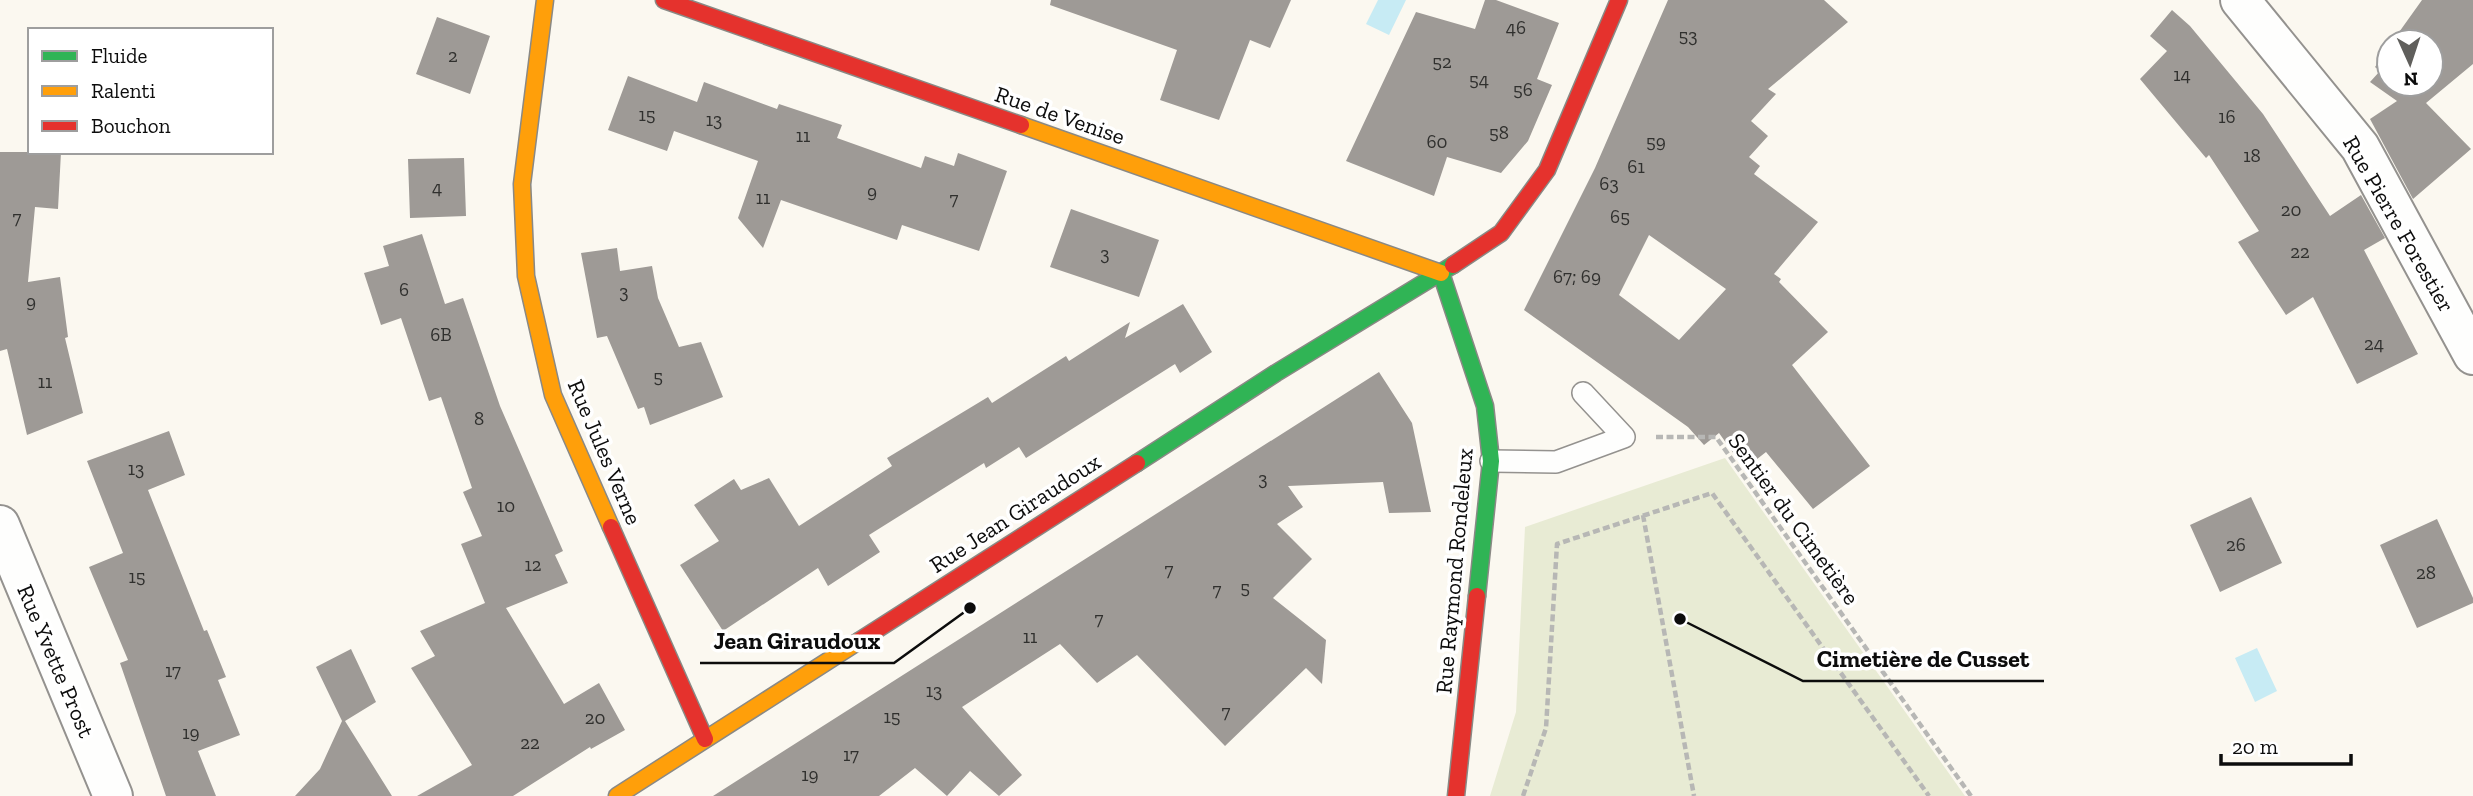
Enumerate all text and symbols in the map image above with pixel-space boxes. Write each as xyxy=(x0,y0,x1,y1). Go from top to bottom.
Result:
house number: 46 xyxy=(1506,16,1526,39)
house number: 53 xyxy=(1678,24,1698,47)
legend xyxy=(28,28,273,154)
north arrow xyxy=(2375,28,2445,98)
text: Fluide xyxy=(91,43,147,68)
house number: 2 xyxy=(448,44,458,67)
house number: 52 xyxy=(1432,50,1452,73)
house number: 14 xyxy=(2173,63,2191,86)
house number: 54 xyxy=(1469,68,1489,91)
text: N xyxy=(2403,68,2419,91)
text: Ralenti xyxy=(91,78,155,103)
house number: 56 xyxy=(1513,78,1533,101)
street label: Rue de Venise xyxy=(991,80,1129,150)
house number: 15 xyxy=(638,103,656,126)
house number: 16 xyxy=(2218,105,2236,128)
house number: 13 xyxy=(706,108,722,131)
text: Bouchon xyxy=(91,113,171,138)
house number: 58 xyxy=(1489,121,1509,144)
house number: 11 xyxy=(796,124,810,147)
house number: 60 xyxy=(1426,130,1448,153)
house number: 59 xyxy=(1646,130,1666,153)
street label: Rue Pierre Forestier xyxy=(2337,131,2461,317)
house number: 18 xyxy=(2243,144,2261,167)
house number: 61 xyxy=(1627,155,1645,178)
house number: 63 xyxy=(1599,172,1619,195)
house number: 4 xyxy=(432,176,442,199)
house number: 9 xyxy=(867,180,877,203)
house number: 11 xyxy=(756,186,770,209)
house number: 7 xyxy=(950,187,959,210)
house number: 20 xyxy=(2281,198,2301,221)
house number: 65 xyxy=(1610,205,1630,228)
house number: 7 xyxy=(13,206,22,229)
house number: 22 xyxy=(2290,240,2310,263)
house number: 3 xyxy=(1100,242,1110,265)
house number: 67; 69 xyxy=(1553,265,1601,288)
house number: 6 xyxy=(399,278,409,301)
house number: 3 xyxy=(619,280,629,303)
house number: 9 xyxy=(26,290,36,313)
house number: 6B xyxy=(430,323,452,346)
house number: 24 xyxy=(2364,332,2384,355)
house number: 5 xyxy=(653,365,663,388)
house number: 11 xyxy=(38,370,52,393)
street label: Rue Jules Verne xyxy=(562,375,648,529)
house number: 8 xyxy=(474,407,484,430)
street label: Sentier du Cimetière xyxy=(1722,428,1866,610)
street label: Rue Jean Giraudoux xyxy=(924,447,1106,579)
street label: Rue Raymond Rondeleux xyxy=(1429,447,1479,695)
house number: 13 xyxy=(128,457,144,480)
house number: 3 xyxy=(1258,467,1268,490)
house number: 10 xyxy=(497,494,515,517)
house number: 26 xyxy=(2226,533,2246,556)
house number: 12 xyxy=(524,553,542,576)
house number: 7 xyxy=(1165,558,1174,581)
house number: 28 xyxy=(2416,561,2436,584)
house number: 15 xyxy=(128,565,146,588)
house number: 5 xyxy=(1240,576,1250,599)
house number: 7 xyxy=(1213,578,1222,601)
street label: Rue Yvette Prost xyxy=(11,580,101,742)
house number: 7 xyxy=(1095,607,1104,630)
callout: Jean Giraudoux xyxy=(700,618,894,663)
house number: 11 xyxy=(1023,625,1037,648)
text: Jean Giraudoux xyxy=(714,626,881,655)
callout: Cimetière de Cusset xyxy=(1803,636,2044,681)
text: Cimetière de Cusset xyxy=(1817,644,2030,673)
house number: 17 xyxy=(165,659,181,682)
house number: 13 xyxy=(926,679,942,702)
house number: 7 xyxy=(1222,700,1231,723)
house number: 15 xyxy=(883,705,901,728)
house number: 20 xyxy=(585,706,605,729)
house number: 19 xyxy=(182,721,200,744)
scale bar xyxy=(2221,722,2350,766)
house number: 22 xyxy=(520,731,540,754)
text: 20 m xyxy=(2232,734,2278,759)
house number: 17 xyxy=(843,743,859,766)
house number: 19 xyxy=(801,763,819,786)

